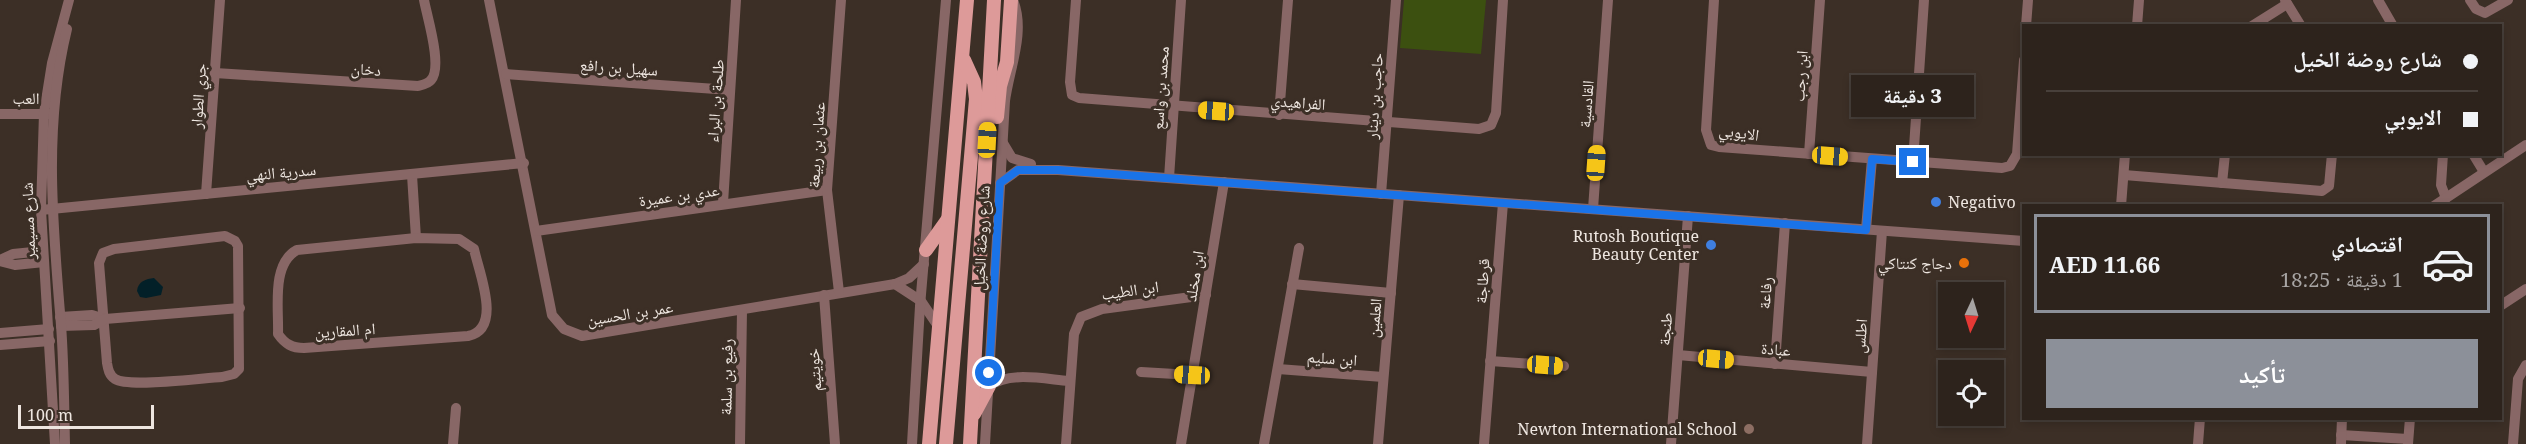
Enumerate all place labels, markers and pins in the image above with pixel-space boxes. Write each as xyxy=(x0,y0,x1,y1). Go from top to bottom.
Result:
place label: Negativo xyxy=(1948,191,2016,213)
marker: Negativo xyxy=(1929,195,1943,209)
place label: Rutosh Boutique Beauty Center xyxy=(1573,225,1699,265)
marker: Rutosh Boutique Beauty Center xyxy=(1704,238,1718,252)
place label: دجاج كنتاكي xyxy=(1878,252,1952,276)
marker: دجاج كنتاكي xyxy=(1957,256,1971,270)
place label: Newton International School xyxy=(1517,418,1737,440)
marker: Newton International School xyxy=(1742,422,1756,436)

